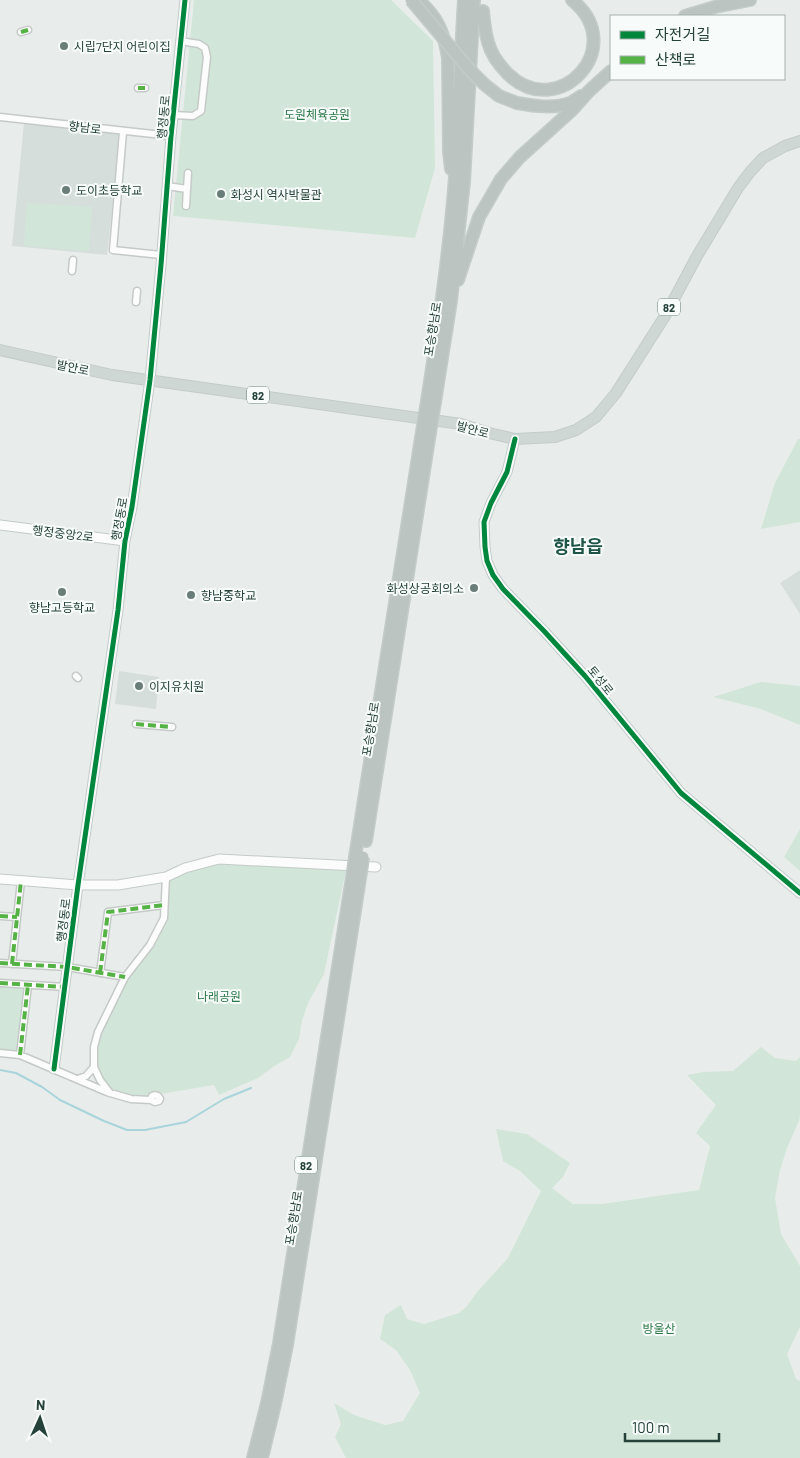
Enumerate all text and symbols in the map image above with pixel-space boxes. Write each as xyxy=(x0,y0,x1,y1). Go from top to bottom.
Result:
legend xyxy=(610,15,785,80)
text: 자전거길 xyxy=(655,25,710,43)
place label: 시립7단지 어린이집 xyxy=(74,39,170,53)
marker: 시립7단지 어린이집 xyxy=(58,40,70,52)
text: 산책로 xyxy=(655,50,696,68)
street label: 행정동로 xyxy=(154,94,172,140)
park label: 도원체육공원 xyxy=(284,107,350,121)
street label: 향남로 xyxy=(68,118,102,136)
place label: 도이초등학교 xyxy=(76,183,142,197)
marker: 도이초등학교 xyxy=(60,184,72,196)
place label: 화성시 역사박물관 xyxy=(231,187,322,201)
marker: 화성시 역사박물관 xyxy=(215,188,227,200)
road number: 82 xyxy=(658,298,680,316)
street label: 포승향남로 xyxy=(421,301,443,357)
street label: 발안로 xyxy=(55,357,91,377)
road number: 82 xyxy=(247,386,269,404)
street label: 발안로 xyxy=(455,418,491,440)
street label: 행정동로 xyxy=(108,496,130,542)
street label: 행정중앙2로 xyxy=(32,522,94,544)
district label: 향남읍 xyxy=(553,535,603,557)
place label: 화성상공회의소 xyxy=(387,581,464,595)
marker: 화성상공회의소 xyxy=(468,582,480,594)
marker: 향남고등학교 xyxy=(56,586,68,598)
place label: 향남중학교 xyxy=(201,588,256,602)
marker: 향남중학교 xyxy=(185,589,197,601)
place label: 향남고등학교 xyxy=(29,600,95,614)
street label: 토성로 xyxy=(585,663,617,697)
place label: 이지유치원 xyxy=(149,679,204,693)
marker: 이지유치원 xyxy=(133,680,145,692)
street label: 포승향남로 xyxy=(359,701,381,757)
street label: 행정동로 xyxy=(53,897,73,943)
park label: 나래공원 xyxy=(197,989,241,1003)
road number: 82 xyxy=(295,1156,317,1174)
street label: 포승향남로 xyxy=(282,1190,304,1246)
park label: 방울산 xyxy=(642,1321,676,1335)
north arrow xyxy=(15,1393,65,1443)
text: N xyxy=(36,1396,46,1413)
scale bar xyxy=(625,1410,719,1442)
text: 100 m xyxy=(632,1418,670,1436)

